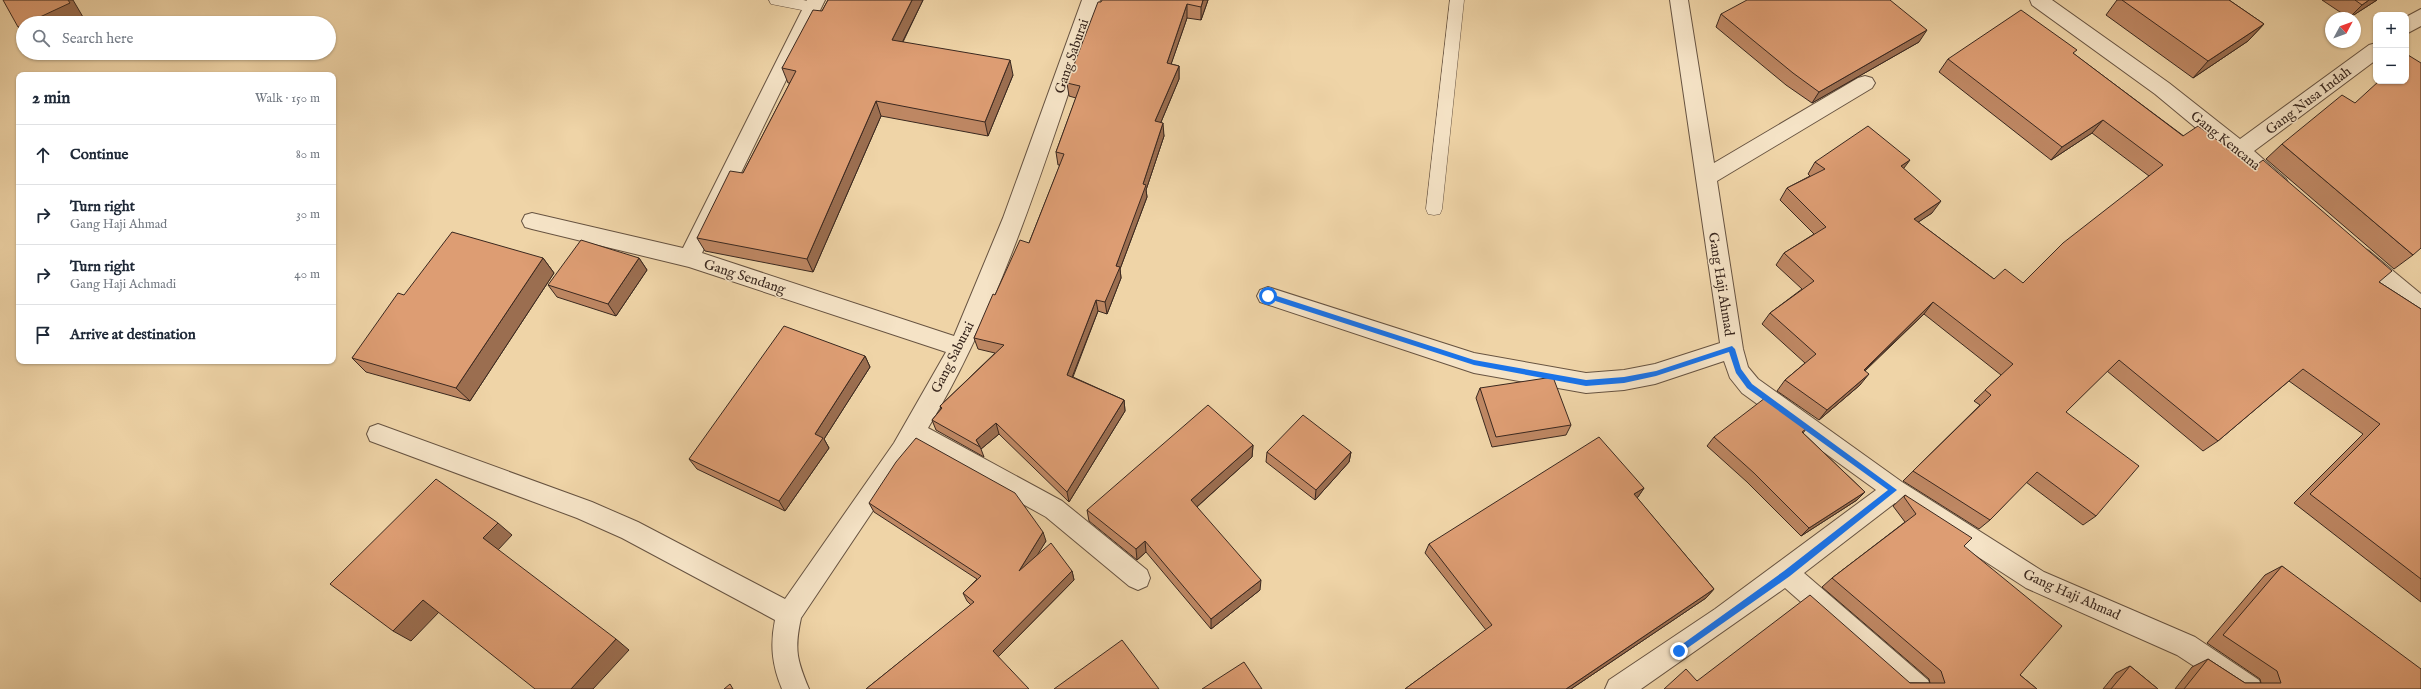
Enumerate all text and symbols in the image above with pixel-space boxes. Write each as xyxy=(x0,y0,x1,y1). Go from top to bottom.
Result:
north arrow xyxy=(2325,12,2361,48)
map controls xyxy=(2373,12,2409,84)
button: + xyxy=(2373,12,2409,48)
search box xyxy=(16,16,336,60)
street label: Gang Saburai xyxy=(1051,16,1093,96)
icon: search xyxy=(30,27,52,49)
text: Search here xyxy=(62,29,133,48)
button: − xyxy=(2373,48,2409,84)
street label: Gang Nusa Indah xyxy=(2262,62,2355,139)
text: 2 min xyxy=(32,88,70,109)
text: Walk · 150 m xyxy=(255,90,320,107)
street label: Gang Kencana xyxy=(2187,107,2265,175)
icon: ahead xyxy=(32,144,54,166)
text: Continue xyxy=(70,145,128,164)
text: 80 m xyxy=(296,146,320,163)
text: Turn right xyxy=(70,197,135,216)
icon: right xyxy=(32,204,54,226)
text: 30 m xyxy=(296,206,320,223)
text: Gang Haji Ahmad xyxy=(70,216,167,233)
street label: Gang Haji Ahmad xyxy=(1704,231,1738,338)
street label: Gang Sendang xyxy=(702,255,788,299)
text: Turn right xyxy=(70,257,135,276)
icon: right xyxy=(32,264,54,286)
text: 40 m xyxy=(294,266,320,283)
text: Gang Haji Achmadi xyxy=(70,276,176,293)
route start xyxy=(1259,287,1277,305)
street label: Gang Saburai xyxy=(927,318,979,396)
icon: arrive xyxy=(32,324,54,346)
text: Arrive at destination xyxy=(70,325,196,344)
street label: Gang Haji Ahmad xyxy=(2020,565,2124,625)
route end xyxy=(1670,642,1688,660)

